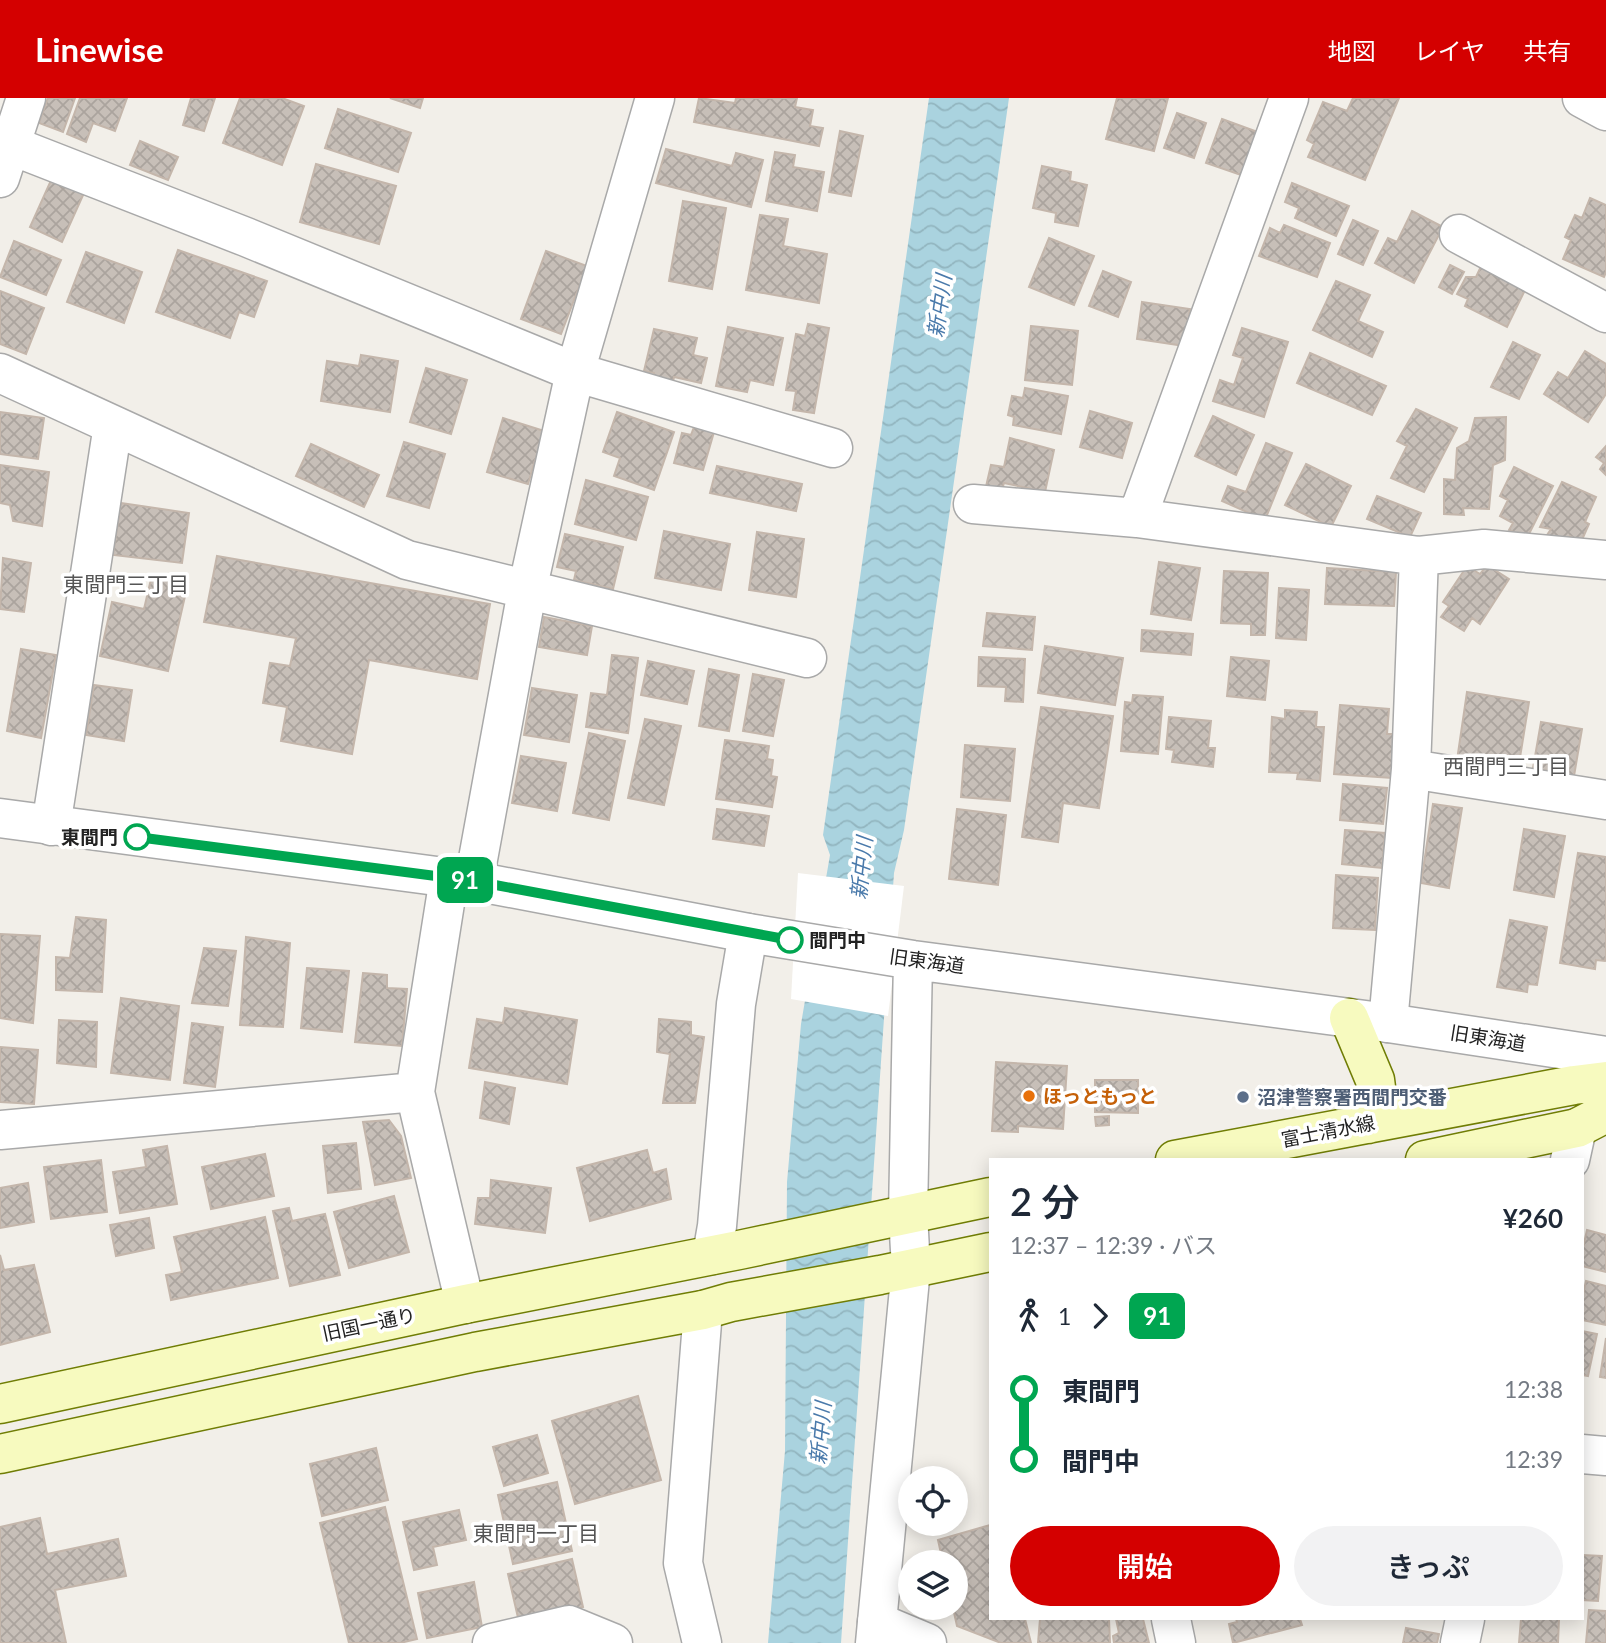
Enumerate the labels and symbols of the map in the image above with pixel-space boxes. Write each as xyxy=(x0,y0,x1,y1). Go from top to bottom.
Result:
water label: 新中川 xyxy=(922,271,956,339)
district label: 東間門三丁目 xyxy=(63,571,189,596)
district label: 西間門三丁目 xyxy=(1443,753,1569,778)
marker: 東間門 xyxy=(124,824,150,850)
place label: 東間門 xyxy=(61,825,118,848)
water label: 新中川 xyxy=(845,833,876,900)
line badge: 91 xyxy=(434,857,496,903)
marker: 間門中 xyxy=(777,927,803,953)
place label: 間門中 xyxy=(809,928,866,951)
street label: 旧東海道 xyxy=(888,944,966,977)
street label: 旧東海道 xyxy=(1449,1020,1527,1055)
place label: ほっともっと xyxy=(1043,1084,1157,1107)
place label: 沼津警察署西間門交番 xyxy=(1257,1085,1447,1108)
marker: ほっともっと xyxy=(1021,1088,1037,1104)
marker: 沼津警察署西間門交番 xyxy=(1235,1089,1251,1105)
street label: 富士清水線 xyxy=(1279,1110,1377,1151)
street label: 旧国一通り xyxy=(320,1302,418,1345)
water label: 新中川 xyxy=(804,1398,835,1465)
district label: 東間門一丁目 xyxy=(473,1520,599,1545)

